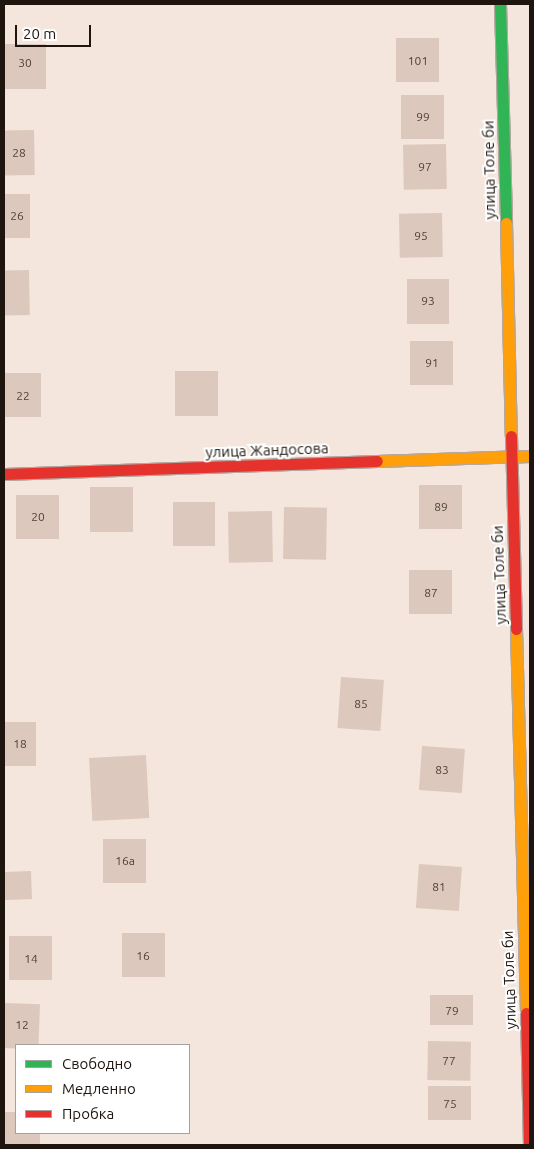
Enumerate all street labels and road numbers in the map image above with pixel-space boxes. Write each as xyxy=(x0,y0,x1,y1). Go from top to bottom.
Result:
street label: улица Толе би xyxy=(479,120,499,220)
street label: улица Жандосова xyxy=(205,439,329,461)
street label: улица Толе би xyxy=(488,525,510,625)
street label: улица Толе би xyxy=(498,930,520,1030)

